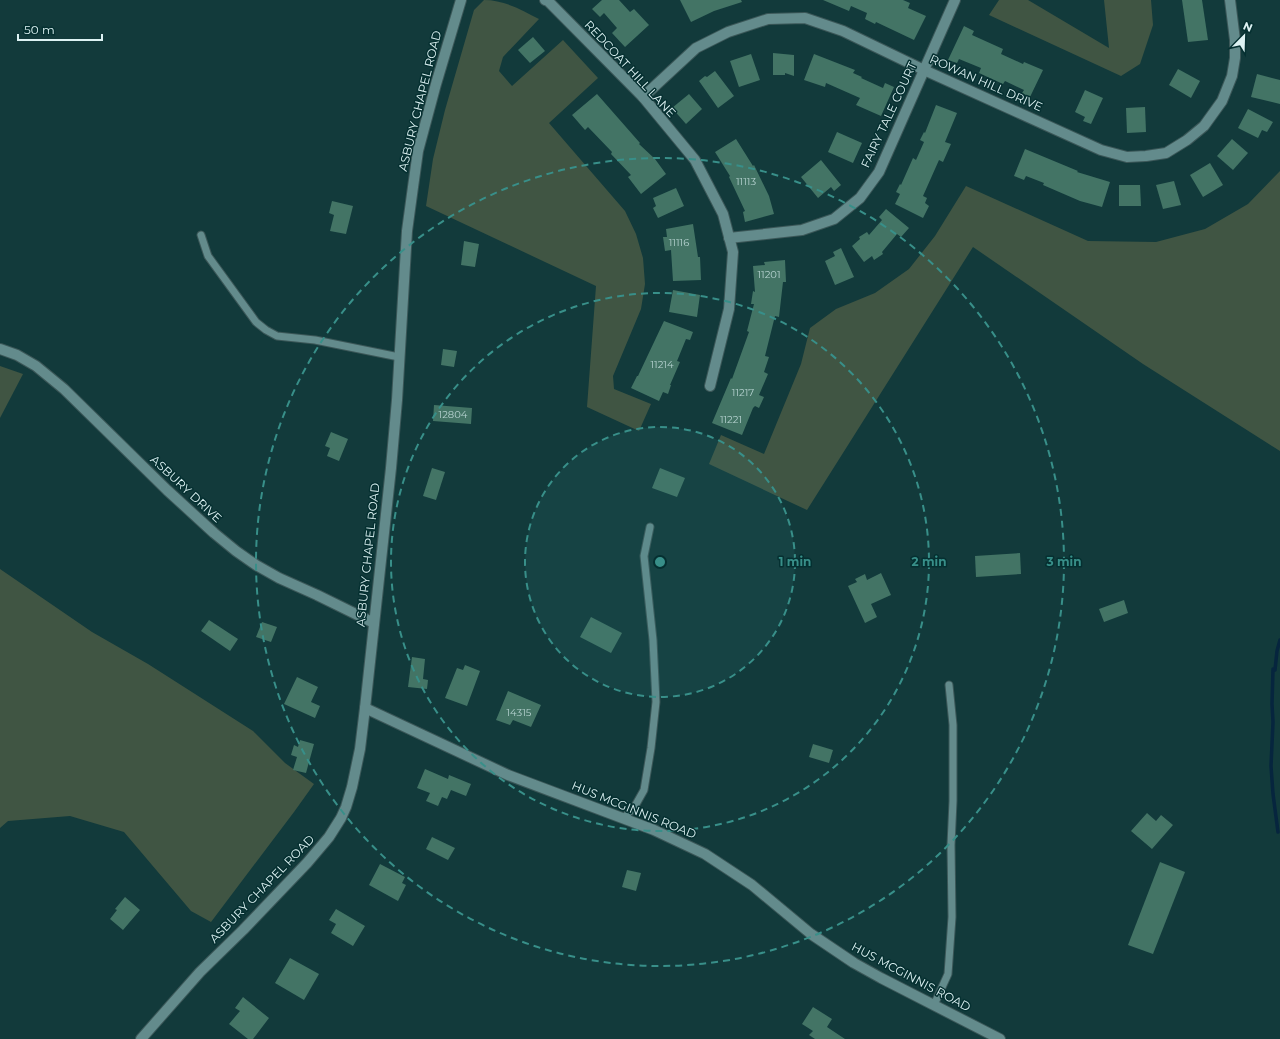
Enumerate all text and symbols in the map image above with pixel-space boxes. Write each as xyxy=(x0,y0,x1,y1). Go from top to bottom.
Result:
scale bar xyxy=(18,16,102,42)
north arrow xyxy=(1224,16,1264,56)
street label: REDCOAT HILL LANE xyxy=(582,17,679,120)
text: N xyxy=(1241,19,1255,35)
text: 50 m xyxy=(24,22,55,37)
street label: ASBURY CHAPEL ROAD xyxy=(395,29,444,173)
street label: ROWAN HILL DRIVE xyxy=(928,51,1045,114)
street label: FAIRY TALE COURT xyxy=(857,59,920,170)
house number: 11113 xyxy=(736,175,756,188)
house number: 11116 xyxy=(669,236,689,249)
house number: 11201 xyxy=(757,268,781,281)
house number: 11214 xyxy=(650,358,674,371)
house number: 11217 xyxy=(732,386,754,399)
house number: 12804 xyxy=(439,408,468,421)
house number: 11221 xyxy=(720,413,742,426)
street label: ASBURY DRIVE xyxy=(148,452,225,526)
street label: ASBURY CHAPEL ROAD xyxy=(352,482,383,628)
text: 1 min xyxy=(779,554,811,569)
text: 2 min xyxy=(912,554,946,569)
text: 3 min xyxy=(1046,554,1082,569)
centre of rings xyxy=(653,555,667,569)
house number: 14315 xyxy=(507,706,532,719)
street label: HUS MCGINNIS ROAD xyxy=(570,778,699,841)
street label: ASBURY CHAPEL ROAD xyxy=(206,831,317,946)
street label: HUS MCGINNIS ROAD xyxy=(849,939,974,1014)

